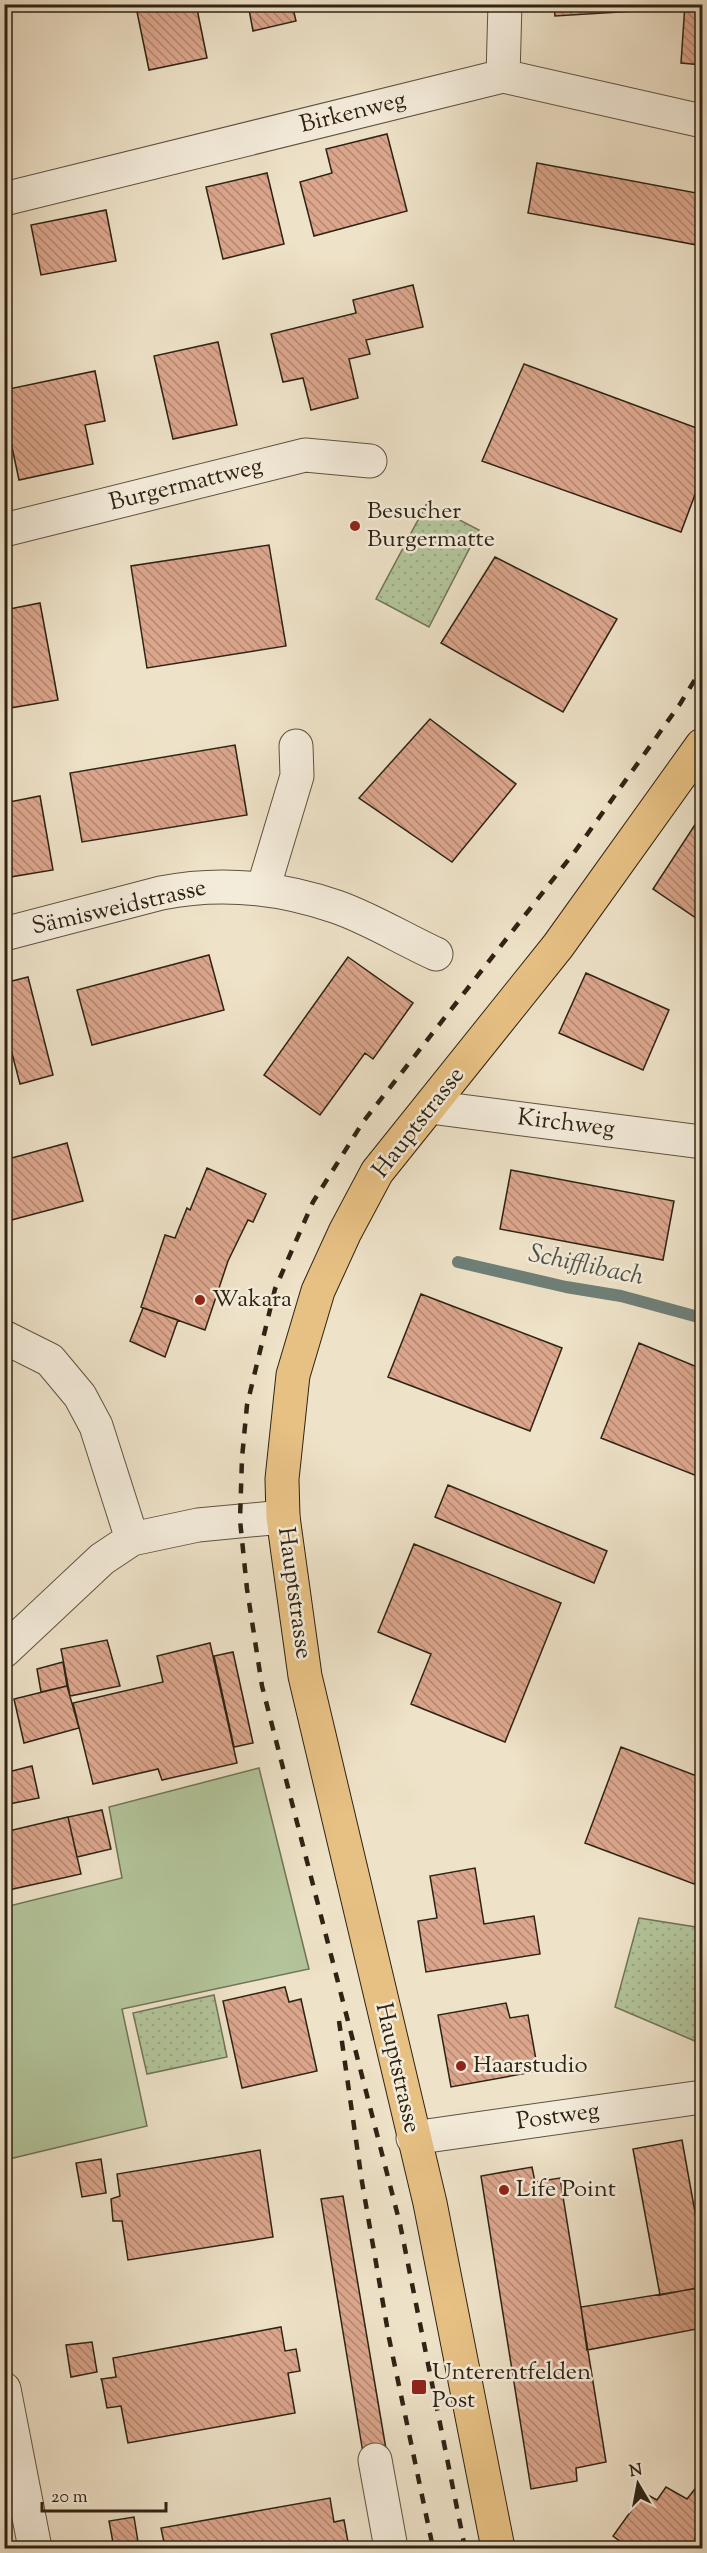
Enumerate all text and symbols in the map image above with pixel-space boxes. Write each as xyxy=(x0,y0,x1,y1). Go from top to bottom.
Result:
street label: Birkenweg xyxy=(296,83,410,143)
street label: Burgermattweg xyxy=(106,449,267,520)
place label: Besucher Burgermatte xyxy=(367,495,495,557)
marker: Besucher Burgermatte xyxy=(348,519,362,533)
street label: Sämisweidstrasse xyxy=(28,871,210,945)
street label: Hauptstrasse xyxy=(365,1060,473,1186)
street label: Kirchweg xyxy=(515,1101,617,1147)
water label: Schifflibach xyxy=(525,1236,647,1296)
place label: Wakara xyxy=(212,1283,292,1317)
marker: Wakara xyxy=(193,1293,207,1307)
street label: Hauptstrasse xyxy=(268,1525,320,1661)
street label: Hauptstrasse xyxy=(366,2000,428,2136)
place label: Haarstudio xyxy=(473,2049,588,2083)
marker: Haarstudio xyxy=(454,2059,468,2073)
street label: Postweg xyxy=(514,2094,602,2140)
place label: Life Point xyxy=(516,2173,616,2207)
marker: Life Point xyxy=(497,2183,511,2197)
place label: Unterentfelden Post xyxy=(432,2356,591,2418)
marker: Unterentfelden Post xyxy=(410,2378,428,2396)
north arrow xyxy=(608,2454,668,2514)
text: N xyxy=(628,2459,644,2484)
scale bar xyxy=(42,2475,166,2513)
text: 20 m xyxy=(51,2485,88,2511)

